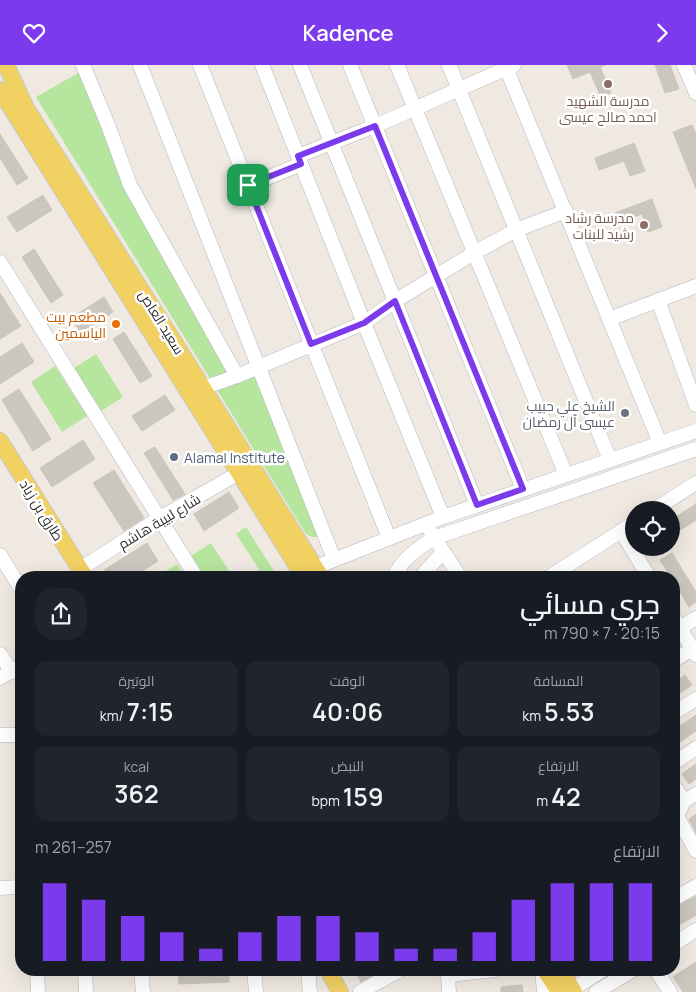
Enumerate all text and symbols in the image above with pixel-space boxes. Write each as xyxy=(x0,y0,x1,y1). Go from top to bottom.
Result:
text: Kadence xyxy=(302,18,394,48)
icon: heart xyxy=(20,19,48,47)
icon: forward xyxy=(648,19,676,47)
marker: مدرسة الشهيد احمد صالح عيسى xyxy=(602,78,614,90)
place label: مدرسة الشهيد احمد صالح عيسى xyxy=(559,91,657,126)
pin xyxy=(227,164,269,206)
icon: arrive xyxy=(234,171,262,199)
place label: مدرسة رشاد رشيد للبنات xyxy=(565,208,634,243)
marker: مدرسة رشاد رشيد للبنات xyxy=(638,219,650,231)
street label: سعيد العاص xyxy=(135,286,189,358)
place label: مطعم بيت الياسمين xyxy=(46,307,106,342)
marker: مطعم بيت الياسمين xyxy=(110,318,122,330)
place label: الشيخ علي حبيب عيسى ٱل رمضان xyxy=(523,396,615,431)
marker: الشيخ علي حبيب عيسى ٱل رمضان xyxy=(619,407,631,419)
place label: Alamal Institute xyxy=(184,448,285,467)
marker: Alamal Institute xyxy=(168,451,180,463)
street label: طارق بن زياد xyxy=(16,476,68,544)
street label: شارع لبيبة هاشم xyxy=(114,489,204,554)
map controls xyxy=(625,501,680,556)
button: locate xyxy=(625,501,680,556)
text: جري مسائي xyxy=(520,584,660,622)
button: share xyxy=(35,588,87,640)
text: 20:15 · 7 × 790 m xyxy=(544,622,660,644)
text: الوتيرة xyxy=(119,671,154,690)
text: الوقت xyxy=(330,671,365,690)
text: المسافة xyxy=(534,671,583,690)
text: 7:15 xyxy=(127,694,173,729)
text: 40:06 xyxy=(312,694,383,729)
text: 5.53 xyxy=(544,694,595,729)
text: /km xyxy=(100,706,127,725)
text: km xyxy=(522,706,544,725)
text: النبض xyxy=(331,756,364,775)
text: الارتفاع xyxy=(538,756,579,775)
text: kcal xyxy=(124,757,149,776)
text: 362 xyxy=(114,776,159,811)
text: 159 xyxy=(343,779,383,814)
text: 42 xyxy=(551,779,581,814)
text: bpm xyxy=(312,791,343,810)
text: m xyxy=(536,791,551,810)
text: 257–261 m xyxy=(35,836,112,858)
text: الارتفاع xyxy=(613,840,660,862)

